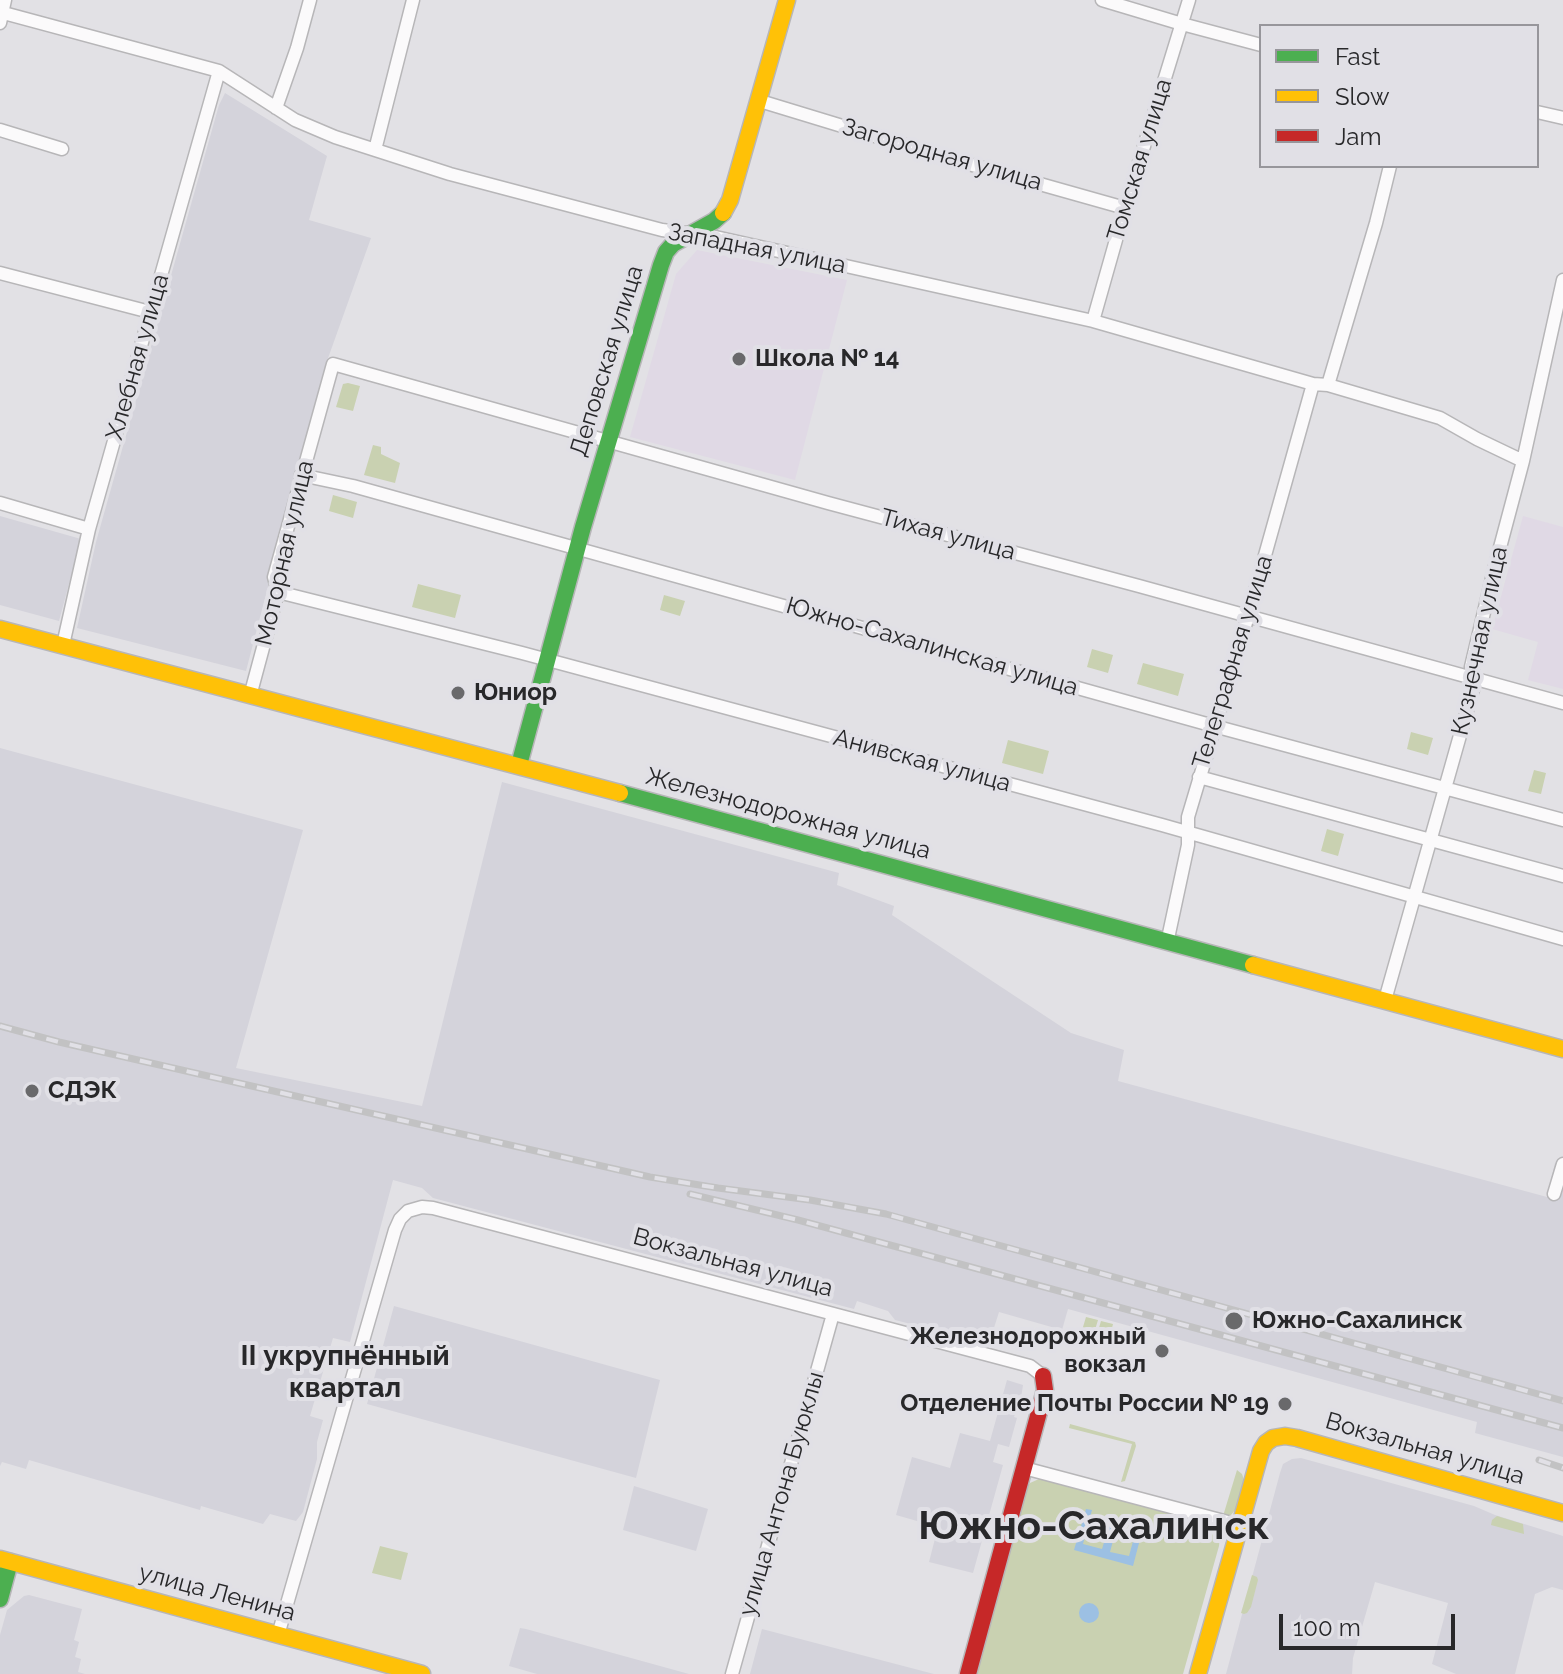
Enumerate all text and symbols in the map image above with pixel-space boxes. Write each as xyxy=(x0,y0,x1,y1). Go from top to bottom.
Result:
legend xyxy=(1259,24,1539,168)
text: Fast xyxy=(1335,42,1380,71)
street label: Томская улица xyxy=(1102,75,1178,245)
text: Slow xyxy=(1335,82,1389,111)
street label: Загородная улица xyxy=(839,113,1045,197)
text: Jam xyxy=(1335,122,1381,151)
street label: Западная улица xyxy=(666,218,848,280)
street label: Деповская улица xyxy=(564,262,650,460)
street label: Хлебная улица xyxy=(101,271,175,443)
place label: Школа № 14 xyxy=(755,345,899,373)
marker: Школа № 14 xyxy=(730,350,748,368)
street label: Моторная улица xyxy=(250,458,320,648)
street label: Тихая улица xyxy=(878,503,1018,567)
street label: Кузнечная улица xyxy=(1446,544,1514,738)
street label: Телеграфная улица xyxy=(1187,552,1279,772)
street label: Южно-Сахалинская улица xyxy=(783,591,1081,703)
place label: Юниор xyxy=(474,679,557,707)
marker: Юниор xyxy=(449,684,467,702)
street label: Анивская улица xyxy=(830,723,1014,799)
street label: Железнодорожная улица xyxy=(642,762,934,866)
place label: СДЭК xyxy=(48,1077,117,1105)
marker: СДЭК xyxy=(23,1082,41,1100)
street label: Вокзальная улица xyxy=(630,1222,836,1304)
place label: Южно-Сахалинск xyxy=(1252,1307,1463,1335)
marker: Южно-Сахалинск xyxy=(1223,1310,1245,1332)
place label: Железнодорожный вокзал xyxy=(910,1323,1146,1379)
district label: II укрупнённый квартал xyxy=(240,1340,450,1406)
marker: Железнодорожный вокзал xyxy=(1153,1342,1171,1360)
street label: улица Антона Буюклы xyxy=(733,1368,831,1620)
place label: Отделение Почты России № 19 xyxy=(900,1390,1269,1418)
marker: Отделение Почты России № 19 xyxy=(1276,1395,1294,1413)
street label: Вокзальная улица xyxy=(1322,1407,1528,1491)
district label: Южно-Сахалинск xyxy=(918,1503,1270,1551)
street label: улица Ленина xyxy=(136,1558,298,1628)
scale bar xyxy=(1283,1598,1459,1648)
text: 100 m xyxy=(1293,1613,1361,1642)

